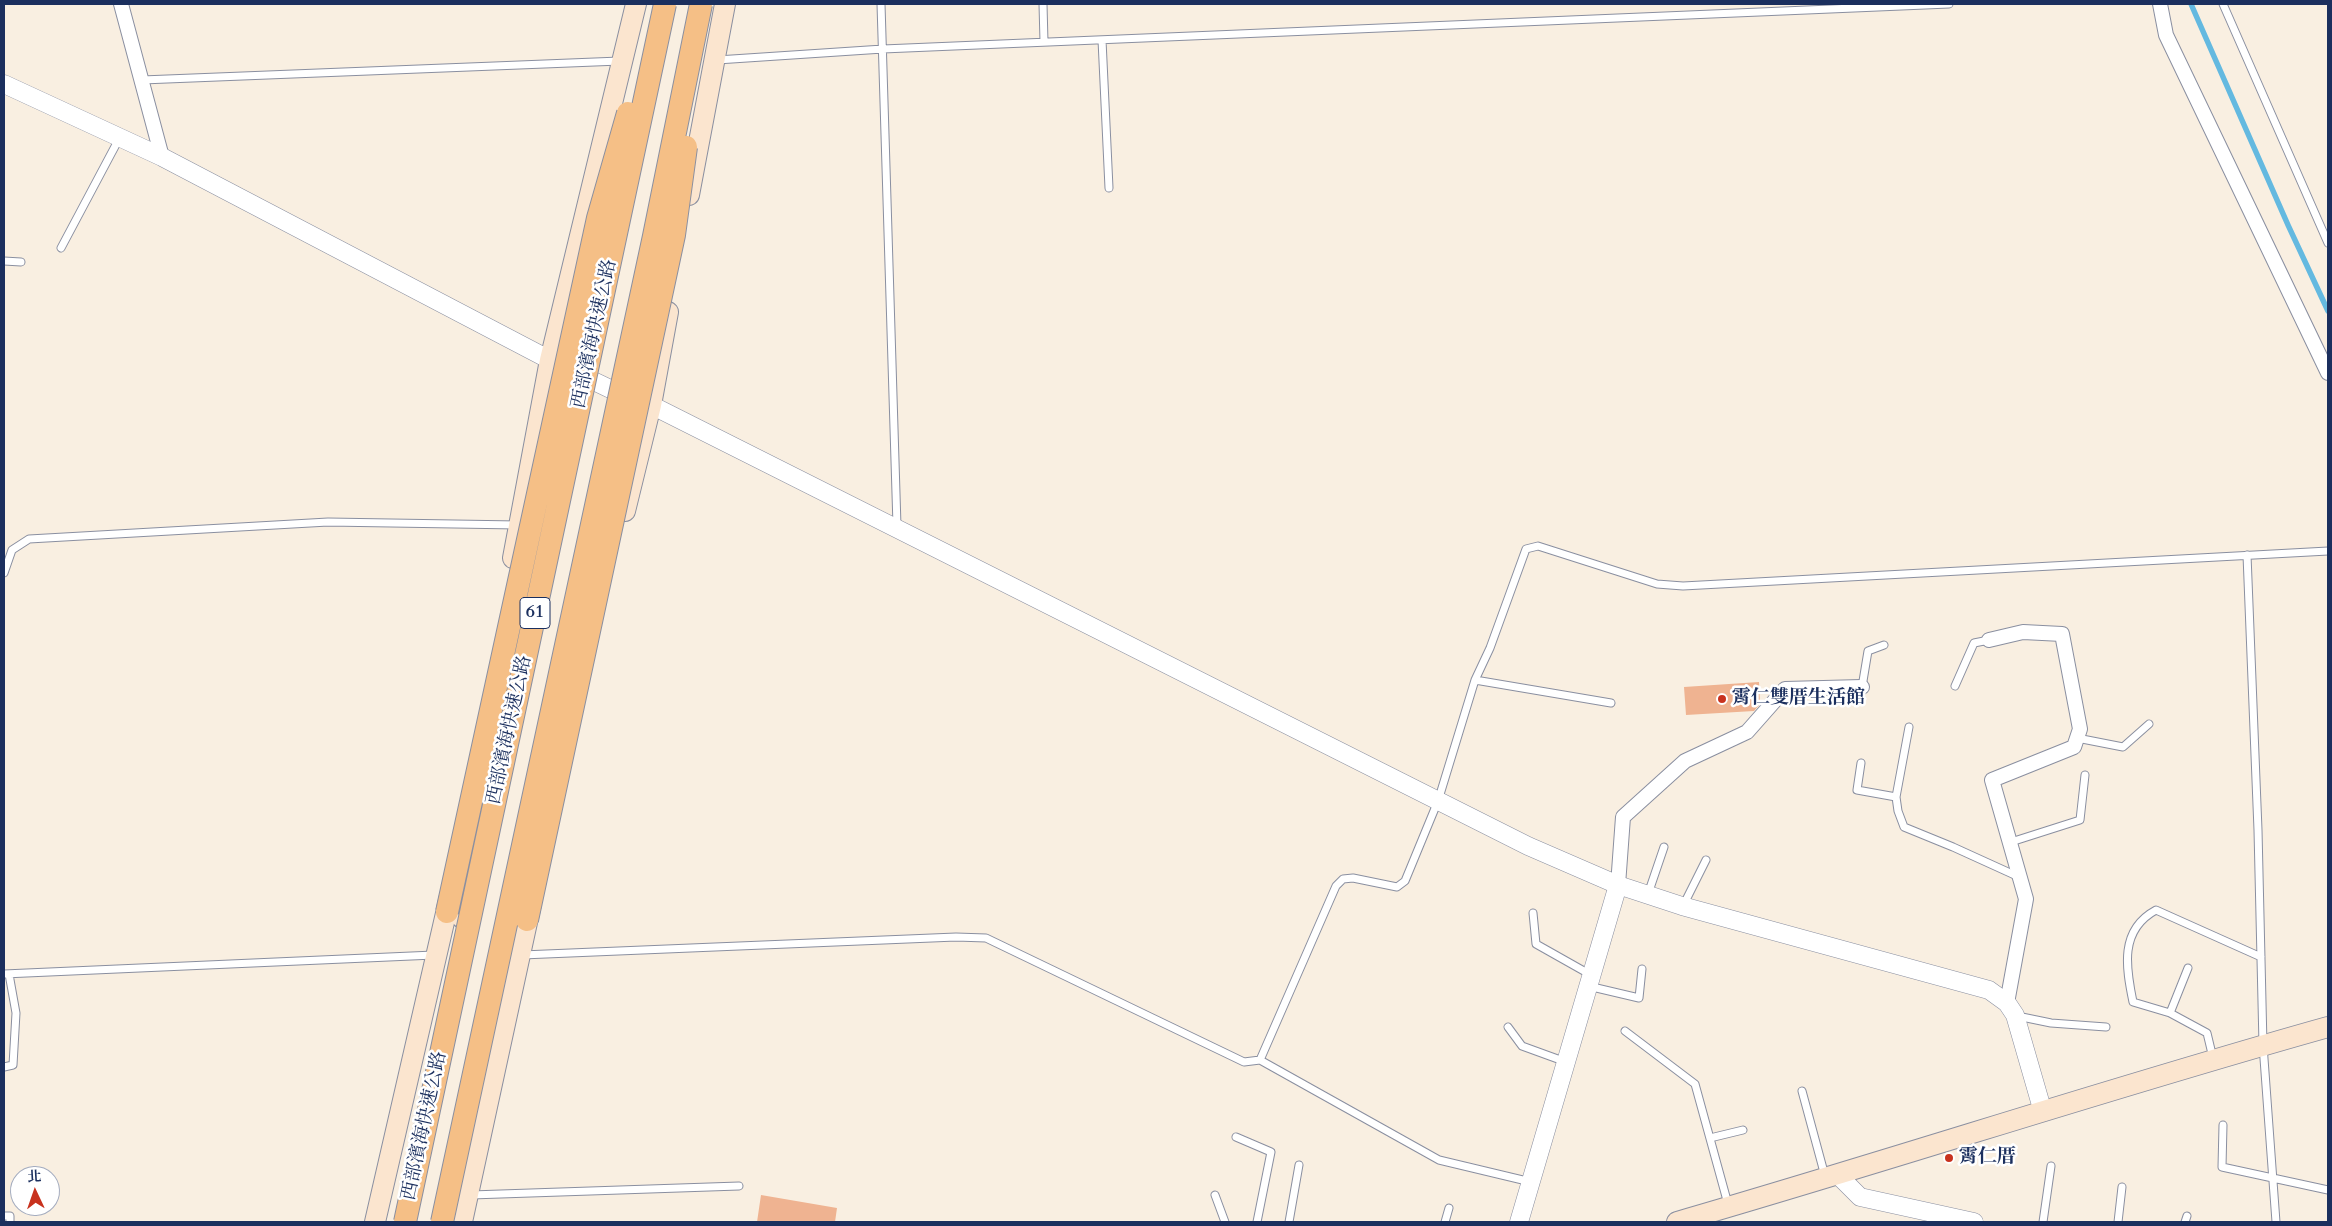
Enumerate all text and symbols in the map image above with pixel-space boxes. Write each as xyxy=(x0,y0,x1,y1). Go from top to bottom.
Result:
street label: 西部濱海快速公路 xyxy=(568,257,622,411)
road number: 61 xyxy=(520,598,550,628)
street label: 西部濱海快速公路 xyxy=(483,653,537,807)
place label: 霄仁雙厝生活館 xyxy=(1732,688,1865,710)
marker: 霄仁雙厝生活館 xyxy=(1716,693,1728,705)
street label: 西部濱海快速公路 xyxy=(398,1049,452,1203)
place label: 霄仁厝 xyxy=(1959,1147,2016,1169)
marker: 霄仁厝 xyxy=(1943,1152,1955,1164)
north arrow xyxy=(10,1166,60,1216)
text: 北 xyxy=(27,1167,42,1186)

